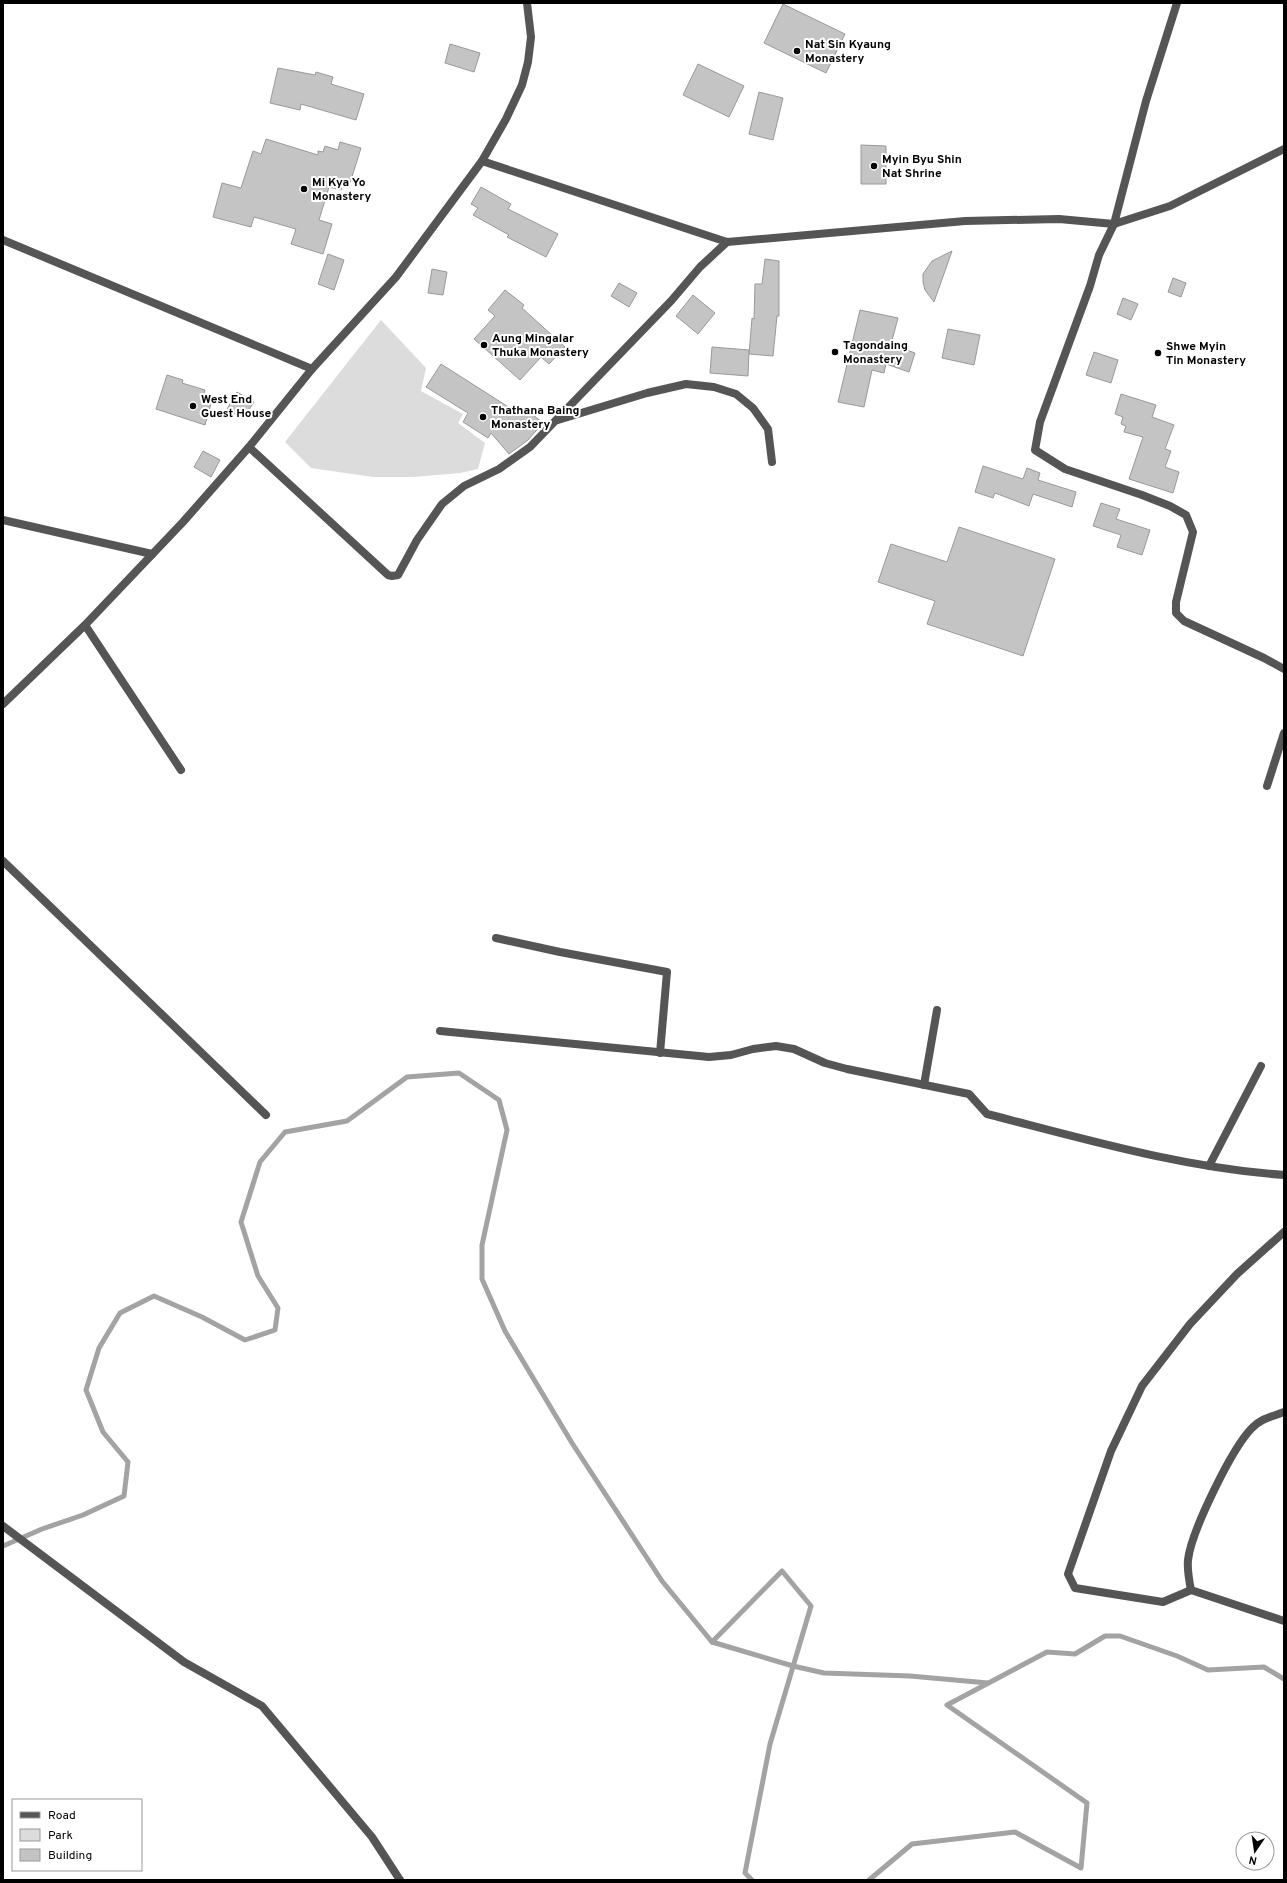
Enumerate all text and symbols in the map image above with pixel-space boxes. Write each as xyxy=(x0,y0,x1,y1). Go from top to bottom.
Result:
place label: Nat Sin Kyaung Monastery xyxy=(805,37,891,67)
marker: Nat Sin Kyaung Monastery xyxy=(792,46,802,56)
place label: Myin Byu Shin Nat Shrine xyxy=(882,152,962,182)
marker: Myin Byu Shin Nat Shrine xyxy=(869,161,879,171)
place label: Mi Kya Yo Monastery xyxy=(312,175,371,205)
marker: Mi Kya Yo Monastery xyxy=(299,184,309,194)
place label: Aung Mingalar Thuka Monastery xyxy=(492,331,589,361)
place label: Tagondaing Monastery xyxy=(843,338,908,368)
place label: Shwe Myin Tin Monastery xyxy=(1166,339,1246,369)
marker: Aung Mingalar Thuka Monastery xyxy=(479,340,489,350)
marker: Tagondaing Monastery xyxy=(830,347,840,357)
marker: Shwe Myin Tin Monastery xyxy=(1153,348,1163,358)
place label: West End Guest House xyxy=(201,392,272,422)
marker: West End Guest House xyxy=(188,401,198,411)
place label: Thathana Baing Monastery xyxy=(491,403,580,433)
marker: Thathana Baing Monastery xyxy=(478,412,488,422)
legend xyxy=(12,1799,142,1871)
text: Road xyxy=(48,1808,76,1824)
text: Park xyxy=(48,1828,73,1844)
north arrow xyxy=(1235,1831,1275,1871)
text: Building xyxy=(48,1848,92,1864)
text: N xyxy=(1248,1852,1258,1867)

